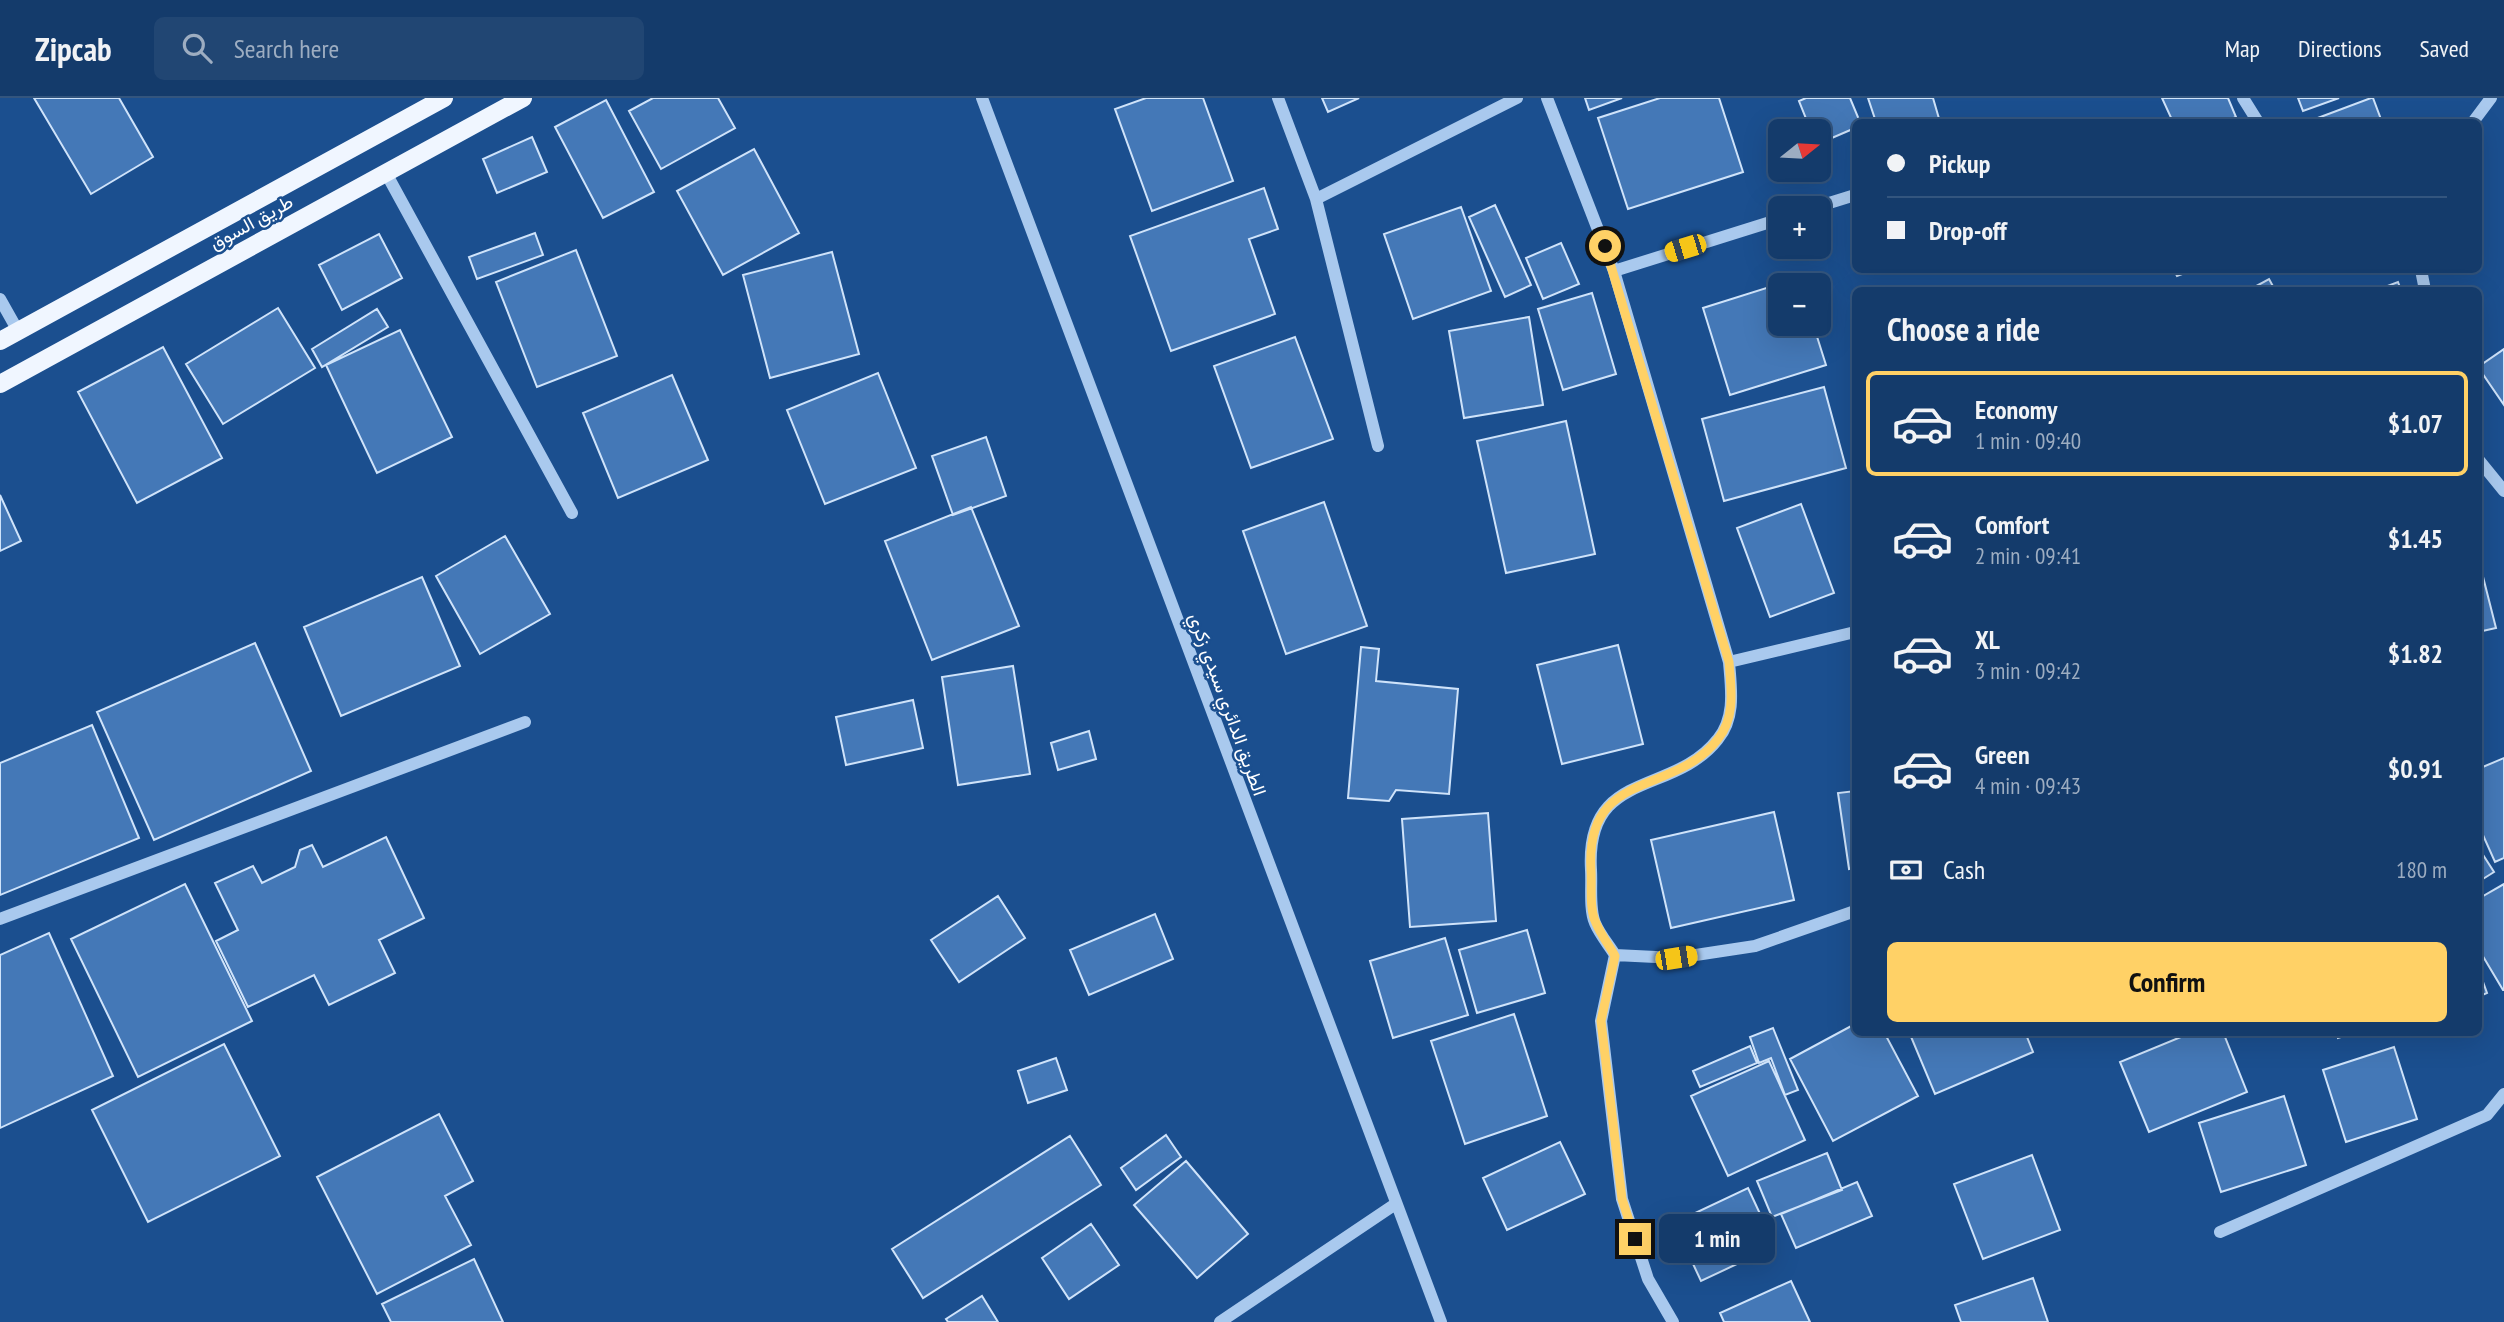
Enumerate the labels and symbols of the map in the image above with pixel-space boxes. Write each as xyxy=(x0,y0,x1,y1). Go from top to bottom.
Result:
north arrow xyxy=(1768,119,1830,182)
street label: طريق السوق xyxy=(205,189,297,255)
route start xyxy=(1589,230,1621,262)
car xyxy=(1662,232,1709,264)
street label: الطريق الدائري سيدي زكري xyxy=(1180,609,1272,800)
car xyxy=(1654,944,1699,972)
callout: 1 min xyxy=(1660,1214,1775,1264)
route end xyxy=(1619,1223,1651,1255)

